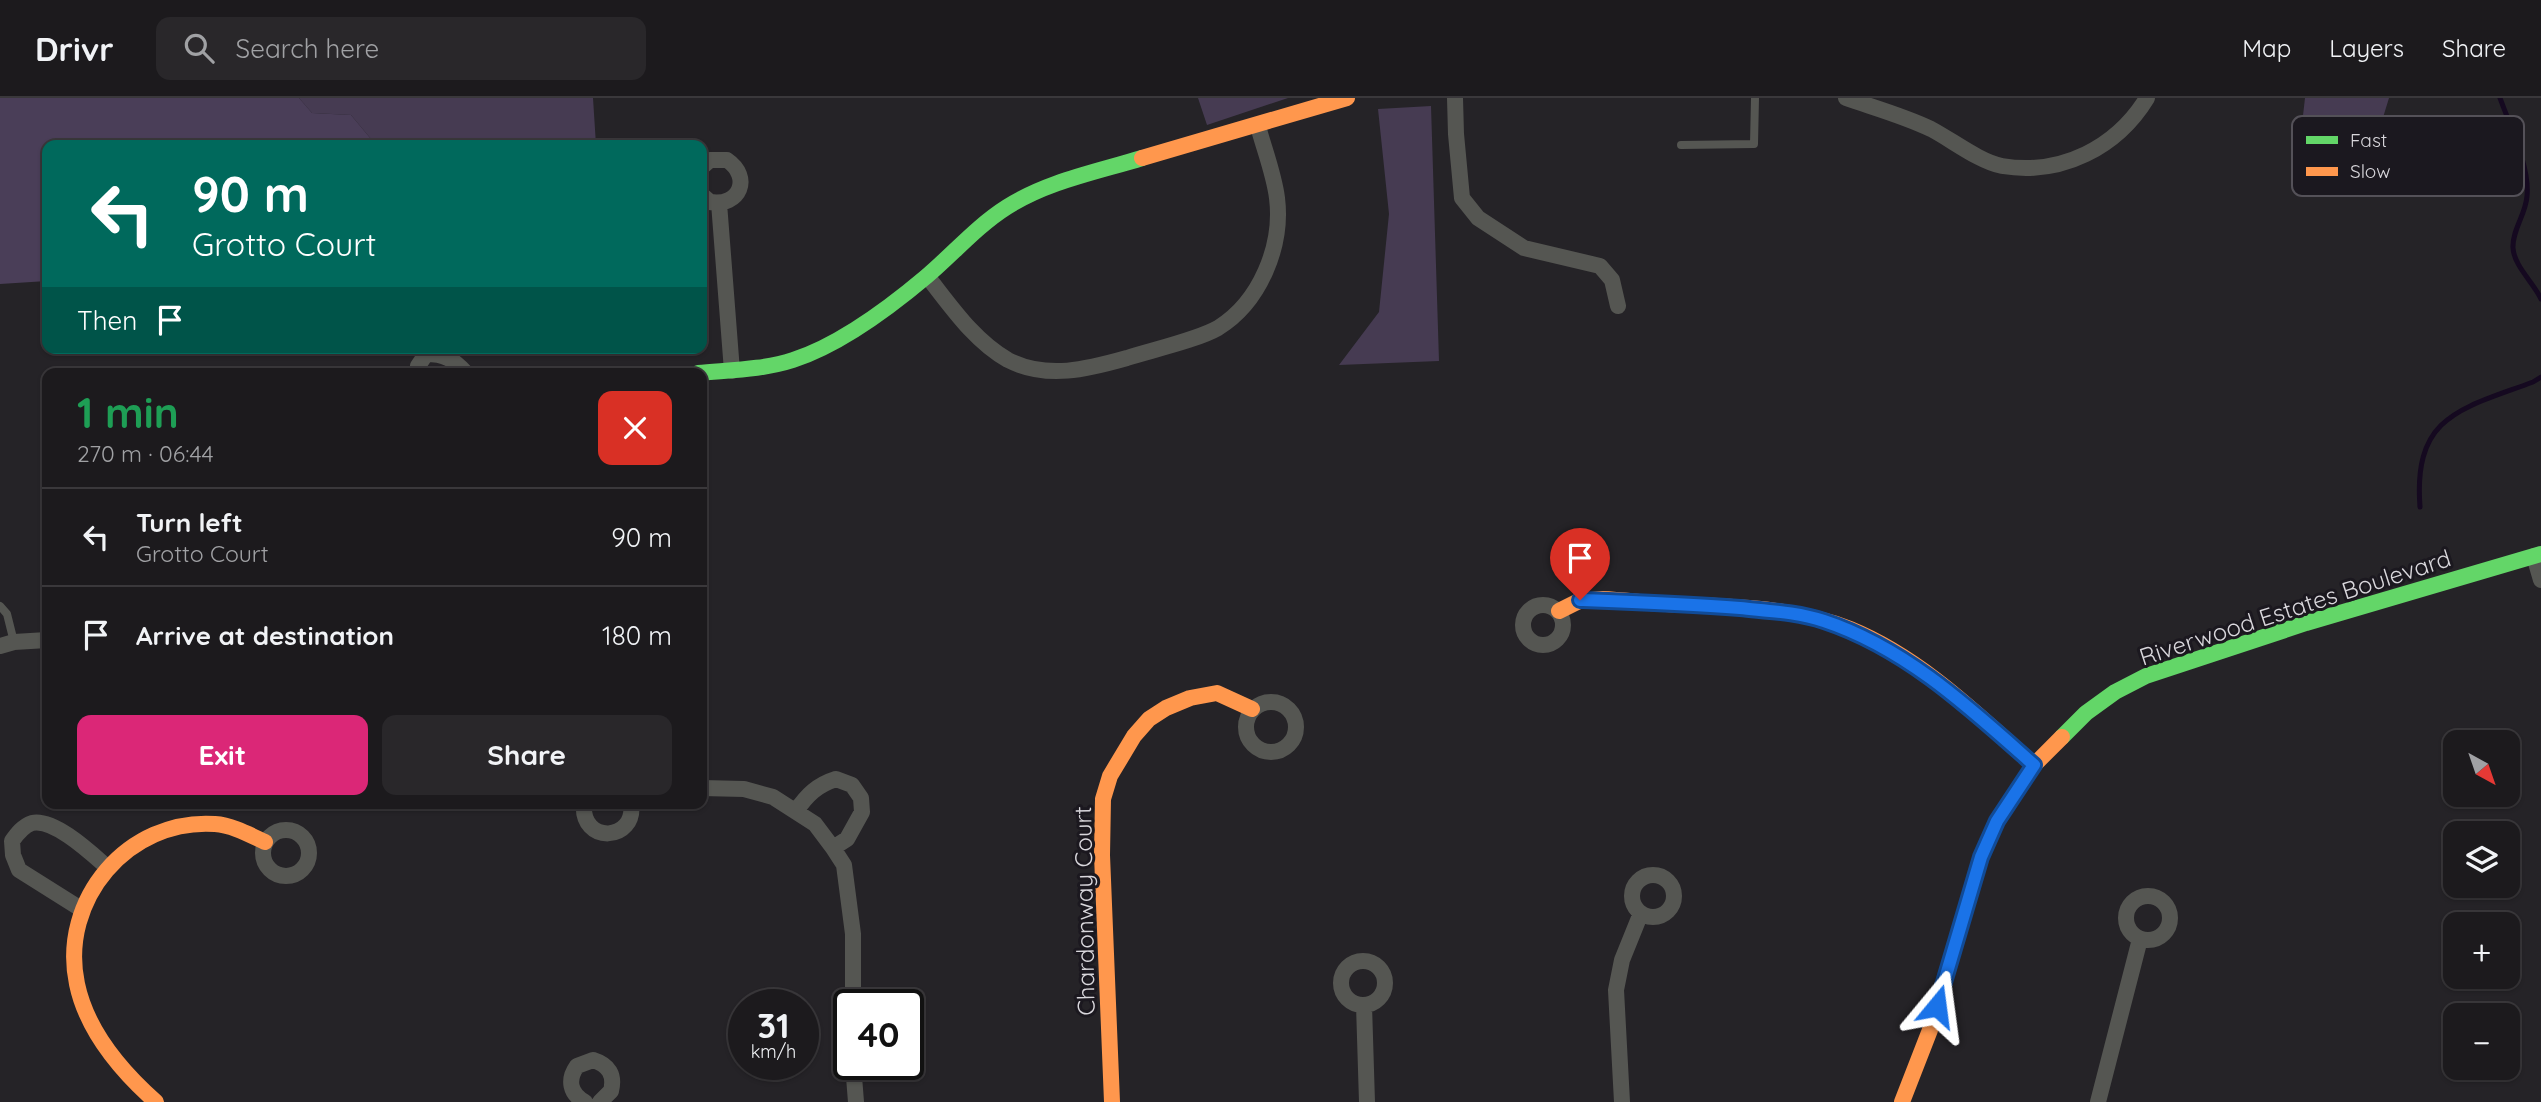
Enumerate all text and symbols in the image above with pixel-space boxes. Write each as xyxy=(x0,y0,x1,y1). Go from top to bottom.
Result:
search box xyxy=(156,17,646,80)
text: Drivr xyxy=(35,28,114,69)
icon: search xyxy=(180,29,218,67)
text: Search here xyxy=(236,32,379,65)
text: Map xyxy=(2242,33,2291,63)
text: Layers xyxy=(2329,33,2404,63)
text: Share xyxy=(2442,33,2506,63)
legend xyxy=(2292,116,2524,196)
text: Fast xyxy=(2350,128,2387,152)
text: Slow xyxy=(2350,159,2391,183)
text: 90 m xyxy=(192,163,309,224)
icon: left xyxy=(77,168,168,259)
text: Grotto Court xyxy=(192,224,376,264)
icon: arrive xyxy=(151,301,189,339)
text: Then xyxy=(77,304,137,337)
text: 1 min xyxy=(77,386,179,439)
button: close xyxy=(598,391,672,465)
text: 270 m · 06:44 xyxy=(77,439,214,468)
text: Turn left xyxy=(136,506,243,539)
icon: left xyxy=(77,518,115,556)
text: 90 m xyxy=(611,521,672,554)
pin xyxy=(1550,528,1610,600)
text: Grotto Court xyxy=(136,539,269,568)
icon: arrive xyxy=(1561,539,1599,577)
street label: Riverwood Estates Boulevard xyxy=(2135,542,2455,672)
icon: arrive xyxy=(77,616,115,654)
text: Arrive at destination xyxy=(136,619,394,652)
text: 180 m xyxy=(602,619,672,652)
button: Exit xyxy=(77,715,368,795)
button: Share xyxy=(382,715,672,795)
north arrow xyxy=(2443,730,2520,807)
map controls xyxy=(2443,730,2520,1080)
street label: Chardonway Court xyxy=(1067,806,1101,1016)
button: layers xyxy=(2443,821,2520,898)
button: + xyxy=(2443,912,2520,989)
position arrow xyxy=(1900,969,1974,1043)
speed limit sign: 40 xyxy=(833,989,924,1080)
text: 31 xyxy=(757,1003,790,1047)
button: − xyxy=(2443,1003,2520,1080)
text: km/h xyxy=(751,1040,796,1063)

